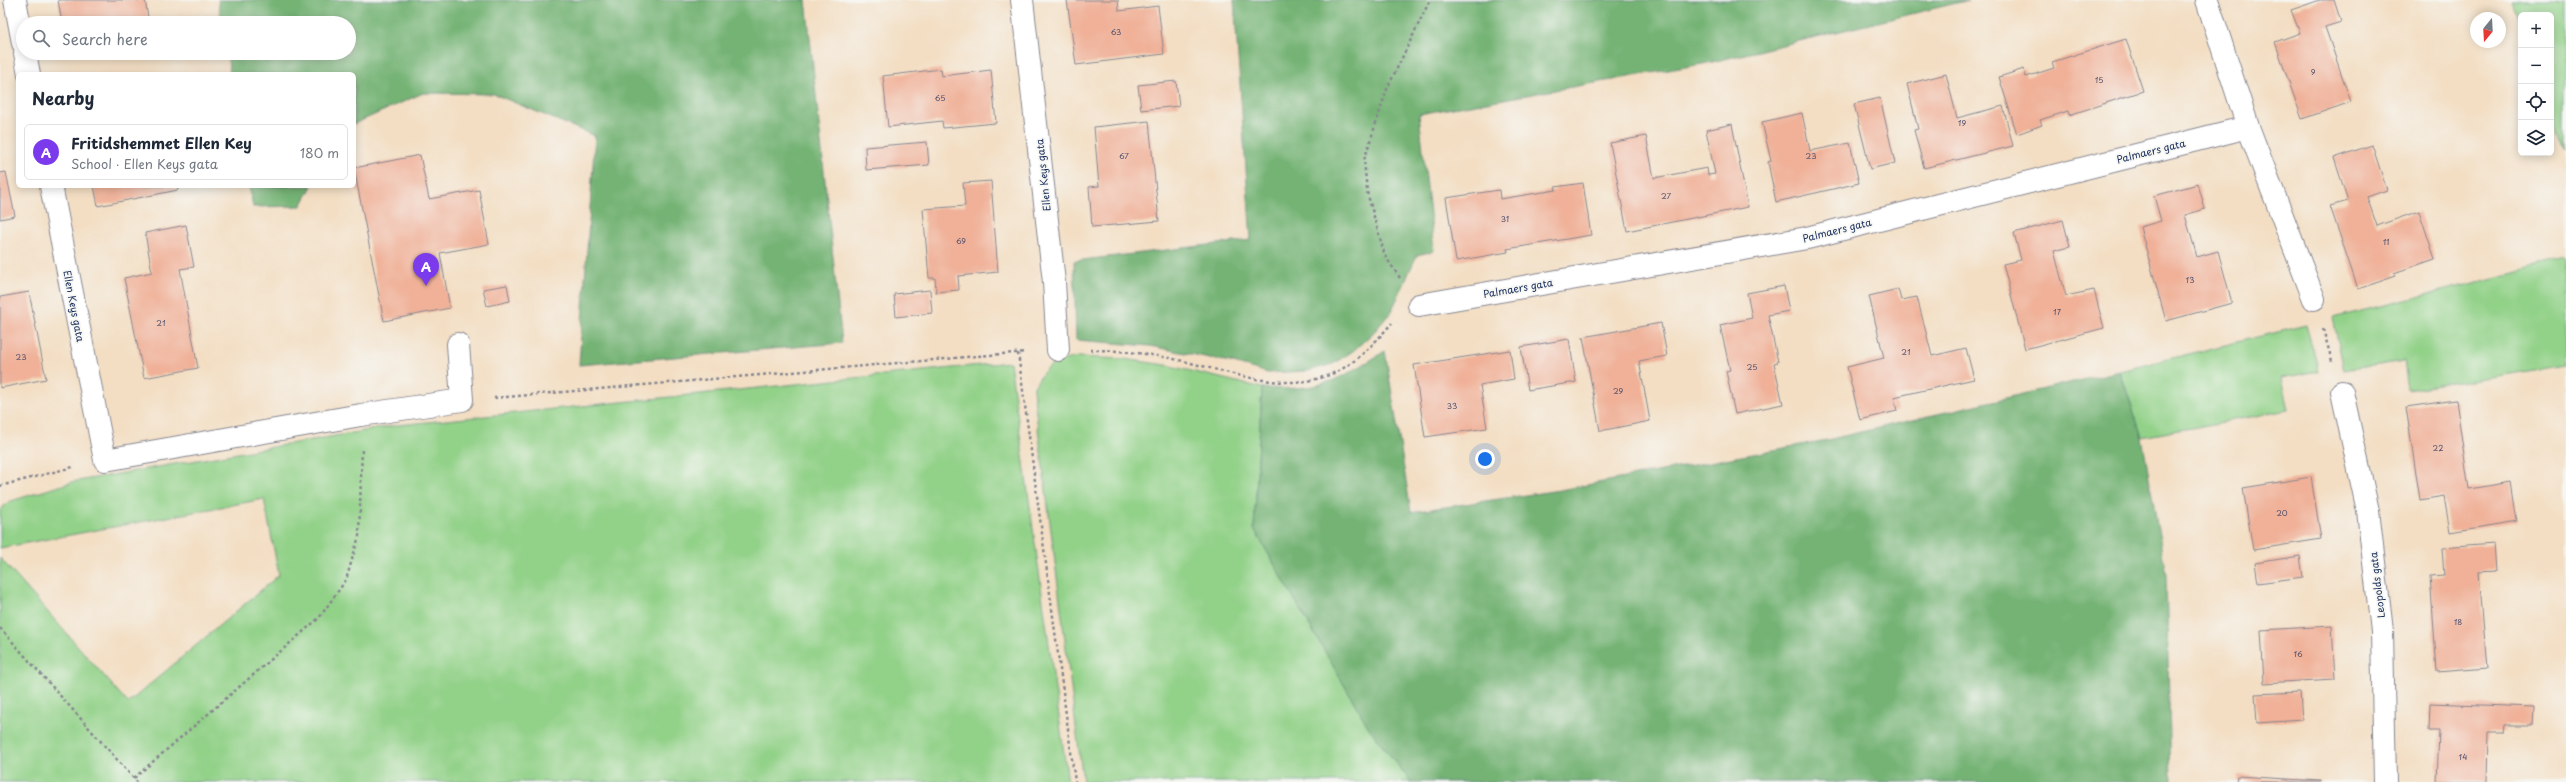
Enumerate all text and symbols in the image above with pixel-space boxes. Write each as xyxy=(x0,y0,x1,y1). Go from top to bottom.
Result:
north arrow xyxy=(2470,12,2506,48)
map controls xyxy=(2518,12,2554,156)
button: + xyxy=(2518,12,2554,48)
search box xyxy=(16,16,356,60)
house number: 63 xyxy=(1111,26,1121,38)
icon: search xyxy=(30,27,52,49)
text: Search here xyxy=(62,27,148,50)
button: − xyxy=(2518,48,2554,84)
house number: 9 xyxy=(2311,66,2316,78)
house number: 15 xyxy=(2095,74,2103,86)
button: locate xyxy=(2518,84,2554,120)
text: Nearby xyxy=(32,85,94,111)
house number: 65 xyxy=(935,92,945,104)
house number: 19 xyxy=(1958,117,1966,129)
button: layers xyxy=(2518,120,2554,156)
text: Fritidshemmet Ellen Key xyxy=(71,131,252,154)
street label: Palmaers gata xyxy=(2115,135,2188,166)
street label: Ellen Keys gata xyxy=(1031,137,1054,212)
text: A xyxy=(41,143,51,162)
text: 180 m xyxy=(300,143,339,162)
house number: 67 xyxy=(1119,150,1129,162)
house number: 23 xyxy=(1806,150,1816,162)
text: School · Ellen Keys gata xyxy=(71,154,218,173)
house number: 27 xyxy=(1661,190,1671,202)
house number: 31 xyxy=(1501,213,1509,225)
street label: Palmaers gata xyxy=(1801,214,1874,245)
house number: 69 xyxy=(956,235,966,247)
house number: 11 xyxy=(2383,236,2389,248)
pin: A xyxy=(413,253,439,286)
street label: Ellen Keys gata xyxy=(60,269,89,344)
street label: Palmaers gata xyxy=(1482,274,1555,301)
house number: 13 xyxy=(2186,274,2194,286)
house number: 17 xyxy=(2053,306,2062,318)
house number: 21 xyxy=(156,317,166,329)
house number: 21 xyxy=(1901,346,1911,358)
house number: 23 xyxy=(16,351,26,363)
house number: 25 xyxy=(1747,361,1757,373)
house number: 29 xyxy=(1613,385,1623,397)
house number: 33 xyxy=(1447,400,1457,412)
house number: 22 xyxy=(2433,442,2443,454)
your location xyxy=(1475,449,1495,469)
house number: 20 xyxy=(2276,507,2288,519)
street label: Leopolds gata xyxy=(2365,551,2388,619)
house number: 18 xyxy=(2454,616,2462,628)
house number: 16 xyxy=(2293,648,2303,660)
house number: 14 xyxy=(2459,751,2467,763)

